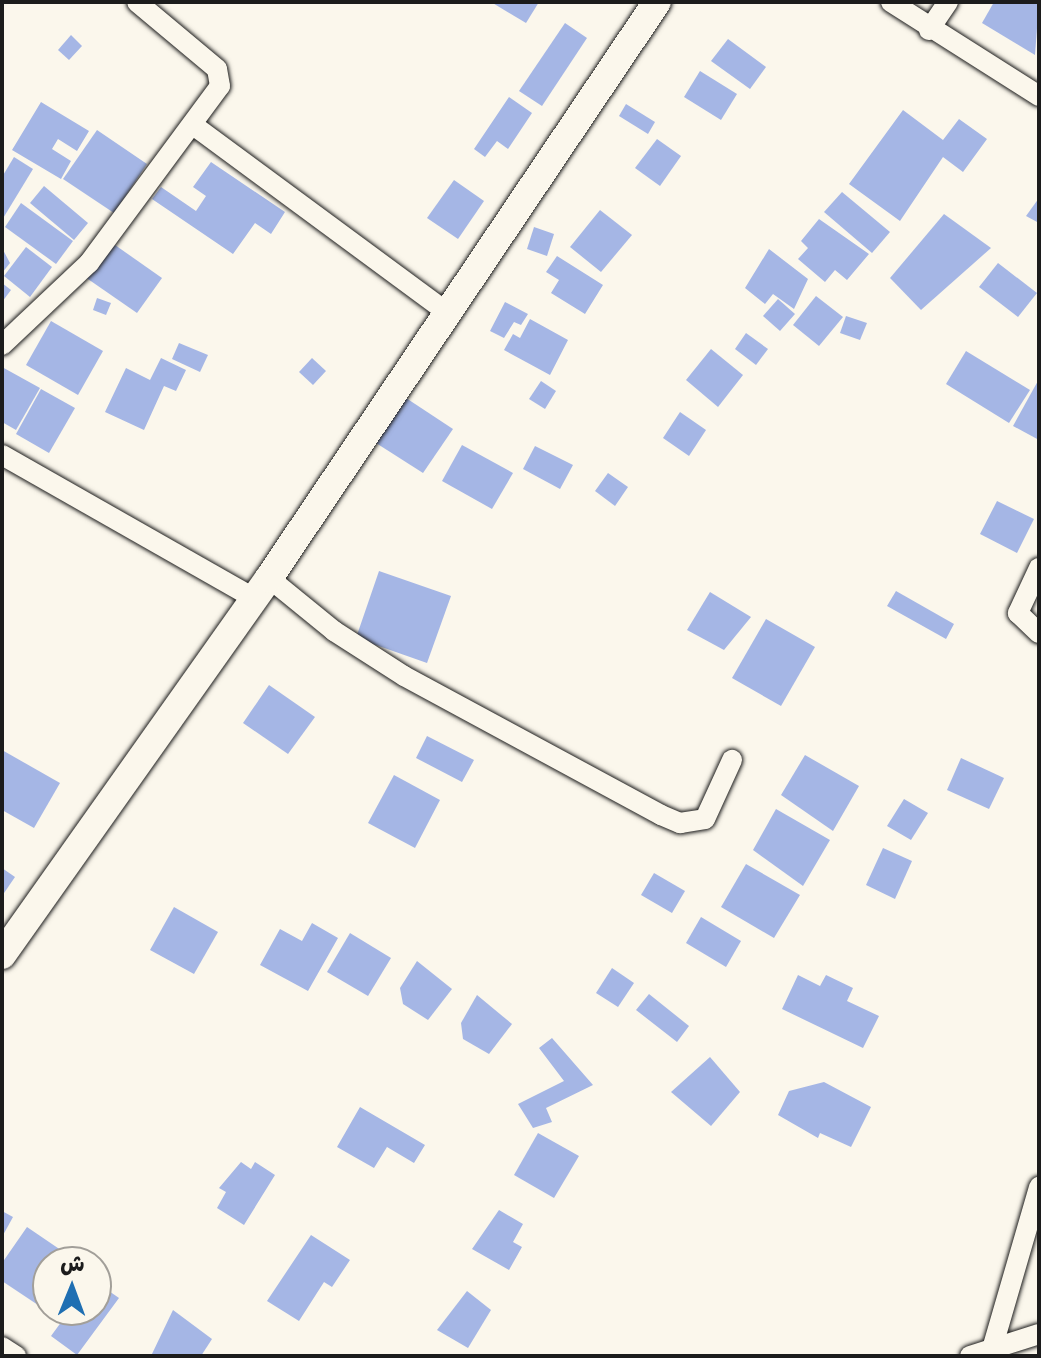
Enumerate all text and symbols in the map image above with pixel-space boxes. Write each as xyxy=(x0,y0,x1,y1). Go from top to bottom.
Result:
text: ش xyxy=(60,1244,85,1283)
north arrow xyxy=(32,1246,112,1326)

